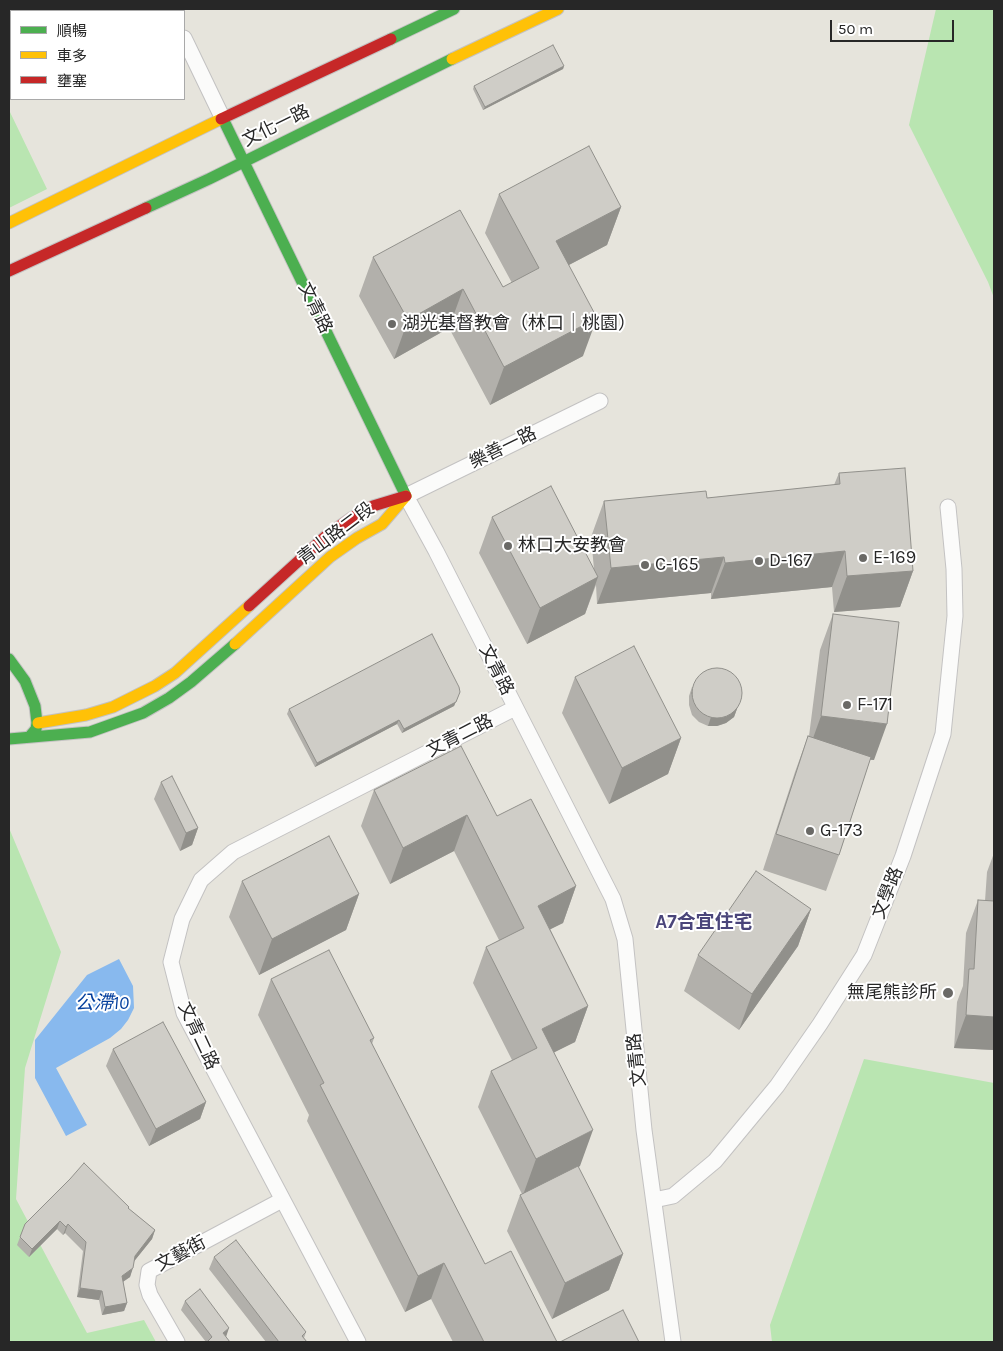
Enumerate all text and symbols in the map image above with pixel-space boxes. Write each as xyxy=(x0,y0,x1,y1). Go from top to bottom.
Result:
legend xyxy=(10,10,185,100)
scale bar xyxy=(833,10,957,42)
text: 50 m xyxy=(838,20,873,38)
text: 順暢 xyxy=(57,22,87,40)
text: 車多 xyxy=(57,47,87,65)
text: 壅塞 xyxy=(57,72,87,90)
street label: 文化一路 xyxy=(239,101,313,151)
street label: 文青路 xyxy=(293,279,337,337)
place label: 湖光基督教會（林口｜桃園） xyxy=(402,313,636,335)
marker: 湖光基督教會（林口｜桃園） xyxy=(386,318,398,330)
street label: 樂善一路 xyxy=(466,423,540,473)
street label: 青山路二段 xyxy=(294,498,378,570)
place label: 林口大安教會 xyxy=(518,535,626,557)
marker: 林口大安教會 xyxy=(502,540,514,552)
place label: E-169 xyxy=(873,547,916,569)
place label: D-167 xyxy=(769,550,812,572)
marker: E-169 xyxy=(857,552,869,564)
place label: C-165 xyxy=(655,554,699,576)
marker: D-167 xyxy=(753,555,765,567)
marker: C-165 xyxy=(639,559,651,571)
street label: 文青路 xyxy=(474,641,518,699)
place label: F-171 xyxy=(857,694,893,716)
marker: F-171 xyxy=(841,699,853,711)
street label: 文青二路 xyxy=(423,710,497,762)
place label: G-173 xyxy=(820,820,863,842)
marker: G-173 xyxy=(804,825,816,837)
street label: 文學路 xyxy=(868,864,908,922)
district label: A7合宜住宅 xyxy=(655,912,753,934)
place label: 無尾熊診所 xyxy=(847,982,937,1004)
marker: 無尾熊診所 xyxy=(941,986,955,1000)
water label: 公滯10 xyxy=(75,993,129,1015)
street label: 文青二路 xyxy=(173,999,223,1073)
street label: 文青路 xyxy=(623,1032,651,1088)
street label: 文藝街 xyxy=(152,1232,210,1276)

